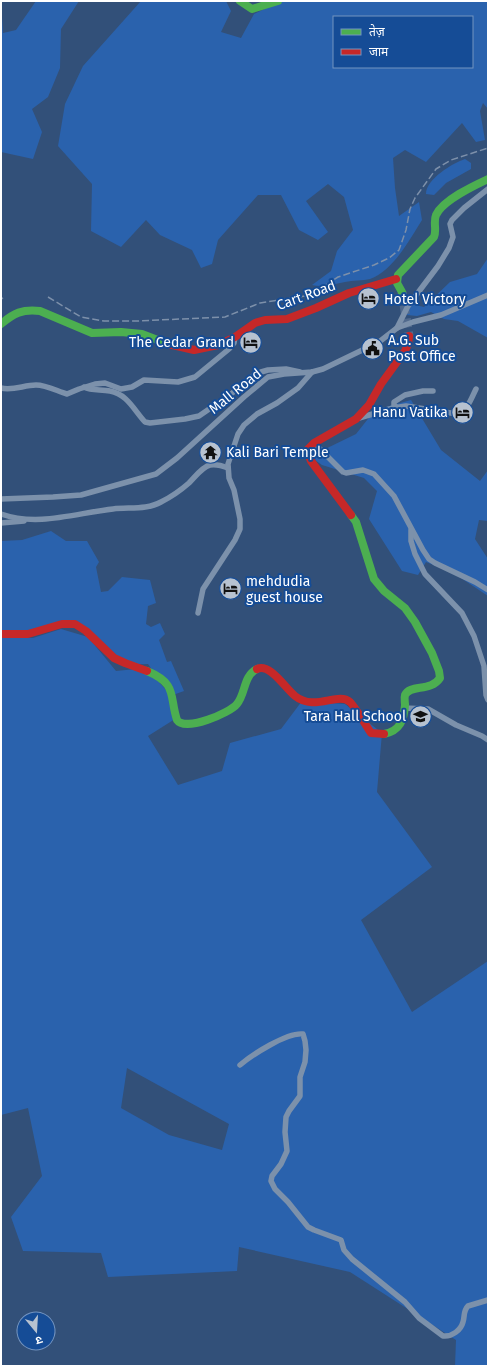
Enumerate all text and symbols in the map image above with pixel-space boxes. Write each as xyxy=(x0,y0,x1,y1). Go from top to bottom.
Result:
legend xyxy=(333,16,473,68)
text: तेज़ xyxy=(369,24,386,39)
text: जाम xyxy=(369,45,389,59)
street label: Cart Road xyxy=(274,277,338,314)
hotel icon: Hotel Victory xyxy=(356,286,382,312)
place label: Hotel Victory xyxy=(384,291,466,308)
hotel icon: The Cedar Grand xyxy=(237,329,263,355)
place label: A.G. Sub Post Office xyxy=(388,332,456,365)
place label: The Cedar Grand xyxy=(129,334,234,351)
public building icon: A.G. Sub Post Office xyxy=(359,335,385,361)
street label: Mall Road xyxy=(206,365,265,418)
hotel icon: Hanu Vatika xyxy=(450,399,476,425)
place label: Hanu Vatika xyxy=(372,404,448,421)
temple icon: Kali Bari Temple xyxy=(198,439,224,465)
place label: Kali Bari Temple xyxy=(226,444,329,461)
place label: mehdudia guest house xyxy=(246,573,323,606)
hotel icon: mehdudia guest house xyxy=(218,576,244,602)
school or university icon: Tara Hall School xyxy=(408,703,434,729)
place label: Tara Hall School xyxy=(304,708,406,725)
north arrow xyxy=(16,1311,56,1351)
text: उ xyxy=(33,1333,44,1347)

